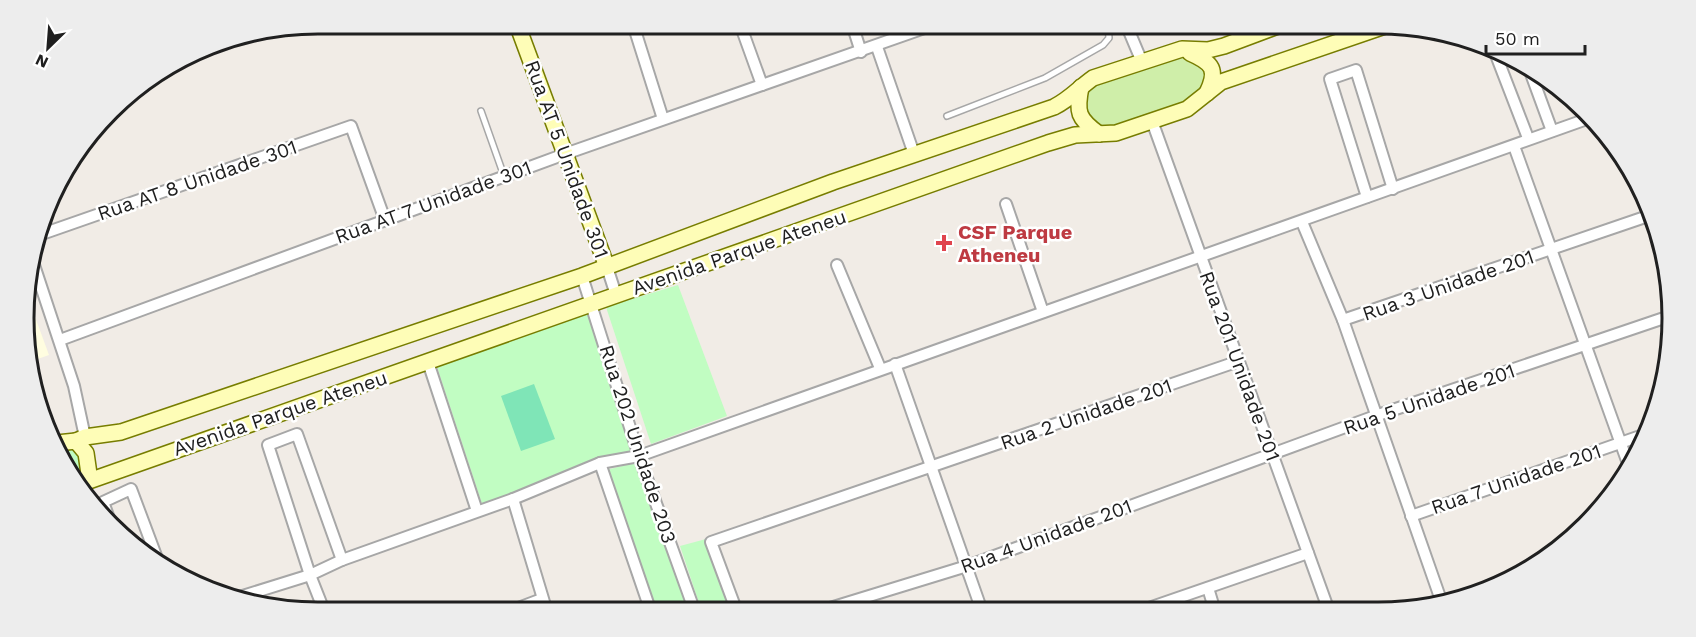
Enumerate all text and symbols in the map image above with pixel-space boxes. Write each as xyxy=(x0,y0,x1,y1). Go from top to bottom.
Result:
north arrow xyxy=(18,18,78,78)
scale bar xyxy=(1486,18,1585,56)
text: 50 m xyxy=(1495,28,1540,49)
text: N xyxy=(32,50,51,72)
street label: Rua AT 5 Unidade 301 xyxy=(520,57,614,261)
street label: Rua AT 8 Unidade 301 xyxy=(94,135,300,225)
street label: Rua AT 7 Unidade 301 xyxy=(332,155,534,249)
street label: Avenida Parque Ateneu xyxy=(629,204,849,300)
place label: CSF Parque Atheneu xyxy=(958,220,1072,267)
marker: CSF Parque Atheneu xyxy=(935,234,953,252)
street label: Rua 3 Unidade 201 xyxy=(1359,244,1537,326)
street label: Rua 201 Unidade 201 xyxy=(1194,268,1286,464)
street label: Rua 202 Unidade 203 xyxy=(595,342,681,546)
street label: Rua 5 Unidade 201 xyxy=(1340,358,1518,440)
street label: Avenida Parque Ateneu xyxy=(170,365,390,461)
street label: Rua 2 Unidade 201 xyxy=(997,373,1175,455)
street label: Rua 7 Unidade 201 xyxy=(1428,439,1604,519)
street label: Rua 4 Unidade 201 xyxy=(957,494,1135,578)

